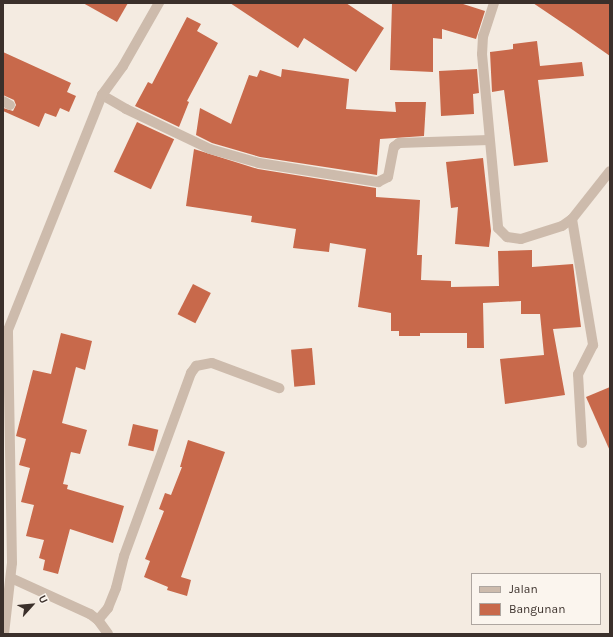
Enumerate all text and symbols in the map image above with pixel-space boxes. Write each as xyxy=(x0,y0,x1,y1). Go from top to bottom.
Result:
legend xyxy=(471,573,601,625)
text: Jalan xyxy=(509,582,538,596)
north arrow xyxy=(12,585,52,625)
text: U xyxy=(36,593,51,606)
text: Bangunan xyxy=(509,602,565,616)

